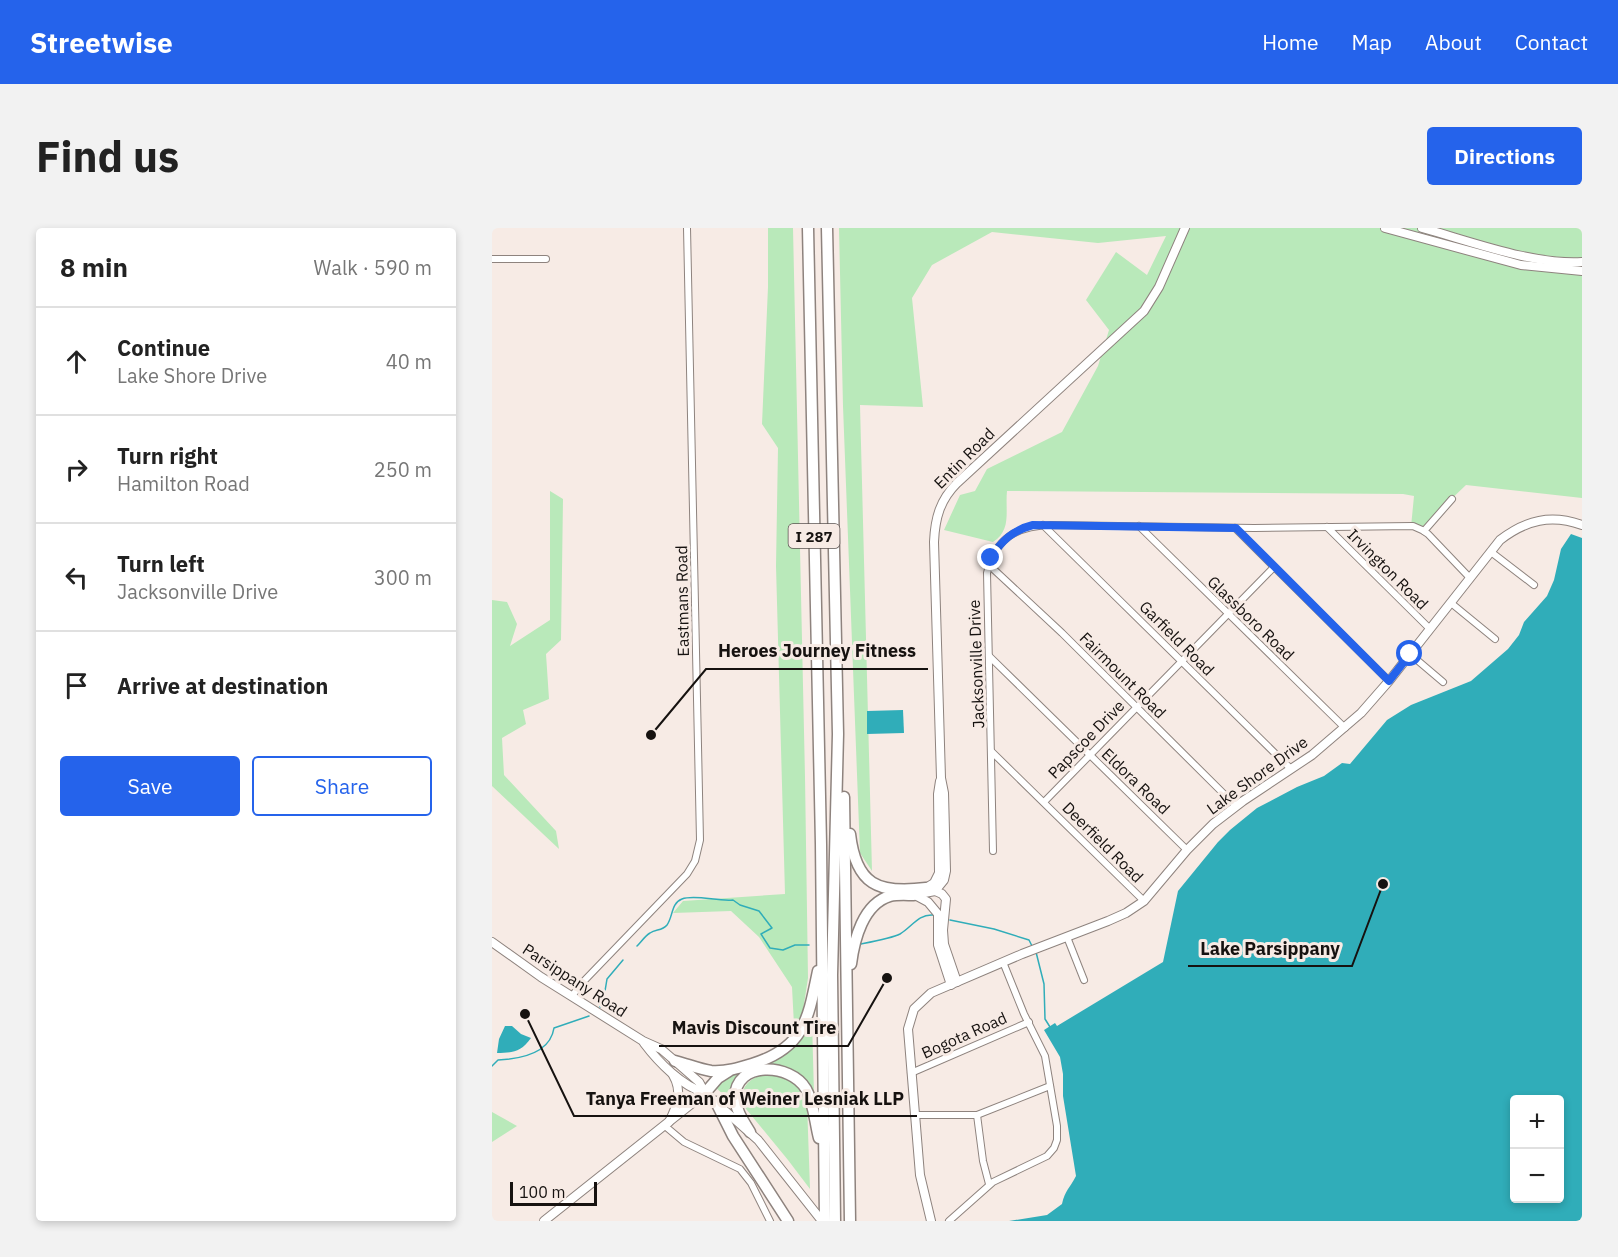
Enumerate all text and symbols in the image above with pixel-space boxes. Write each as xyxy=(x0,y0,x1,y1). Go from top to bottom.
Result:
text: Streetwise xyxy=(30,24,173,61)
text: Home xyxy=(1262,28,1319,56)
text: Map xyxy=(1352,28,1392,56)
text: About xyxy=(1425,28,1482,56)
text: Contact xyxy=(1515,28,1588,56)
button: Directions xyxy=(1427,127,1582,185)
text: Find us xyxy=(36,129,179,184)
text: 8 min xyxy=(60,250,128,284)
text: Walk · 590 m xyxy=(314,254,432,281)
text: Continue xyxy=(117,333,210,362)
icon: ahead xyxy=(60,345,93,378)
text: 40 m xyxy=(386,348,432,375)
text: Lake Shore Drive xyxy=(117,362,267,389)
street label: Entin Road xyxy=(929,423,999,493)
text: Turn right xyxy=(117,441,218,470)
icon: right xyxy=(60,453,93,486)
text: 250 m xyxy=(374,456,432,483)
text: Hamilton Road xyxy=(117,470,250,497)
road number: I 287 xyxy=(788,524,840,548)
street label: Irvington Road xyxy=(1343,524,1433,614)
route end xyxy=(977,544,1003,570)
street label: Eastmans Road xyxy=(671,545,693,657)
text: Turn left xyxy=(117,549,205,578)
icon: left xyxy=(60,561,93,594)
text: 300 m xyxy=(374,564,432,591)
street label: Glassboro Road xyxy=(1203,572,1299,664)
text: Jacksonville Drive xyxy=(117,578,278,605)
street label: Garfield Road xyxy=(1135,596,1219,680)
street label: Jacksonville Drive xyxy=(964,599,988,729)
street label: Fairmount Road xyxy=(1076,628,1170,722)
callout: Heroes Journey Fitness xyxy=(706,633,928,669)
text: Heroes Journey Fitness xyxy=(718,639,916,662)
route start xyxy=(1396,640,1422,666)
icon: arrive xyxy=(60,669,93,702)
text: Arrive at destination xyxy=(117,671,328,700)
street label: Papscoe Drive xyxy=(1043,695,1129,783)
street label: Lake Shore Drive xyxy=(1203,731,1312,818)
street label: Eldora Road xyxy=(1098,744,1174,818)
button: Save xyxy=(60,756,240,816)
button: Share xyxy=(252,756,432,816)
street label: Deerfield Road xyxy=(1058,797,1148,887)
callout: Lake Parsippany xyxy=(1188,930,1352,966)
text: Lake Parsippany xyxy=(1200,937,1340,960)
street label: Parsippany Road xyxy=(519,939,631,1021)
street label: Bogota Road xyxy=(918,1007,1010,1063)
callout: Mavis Discount Tire xyxy=(659,1010,848,1046)
text: Mavis Discount Tire xyxy=(672,1016,836,1039)
callout: Tanya Freeman of Weiner Lesniak LLP xyxy=(574,1080,917,1116)
text: Tanya Freeman of Weiner Lesniak LLP xyxy=(586,1087,904,1110)
map controls xyxy=(1510,1095,1564,1203)
button: + xyxy=(1510,1095,1564,1149)
button: − xyxy=(1510,1149,1564,1203)
scale bar xyxy=(510,1179,597,1206)
text: 100 m xyxy=(519,1182,566,1202)

